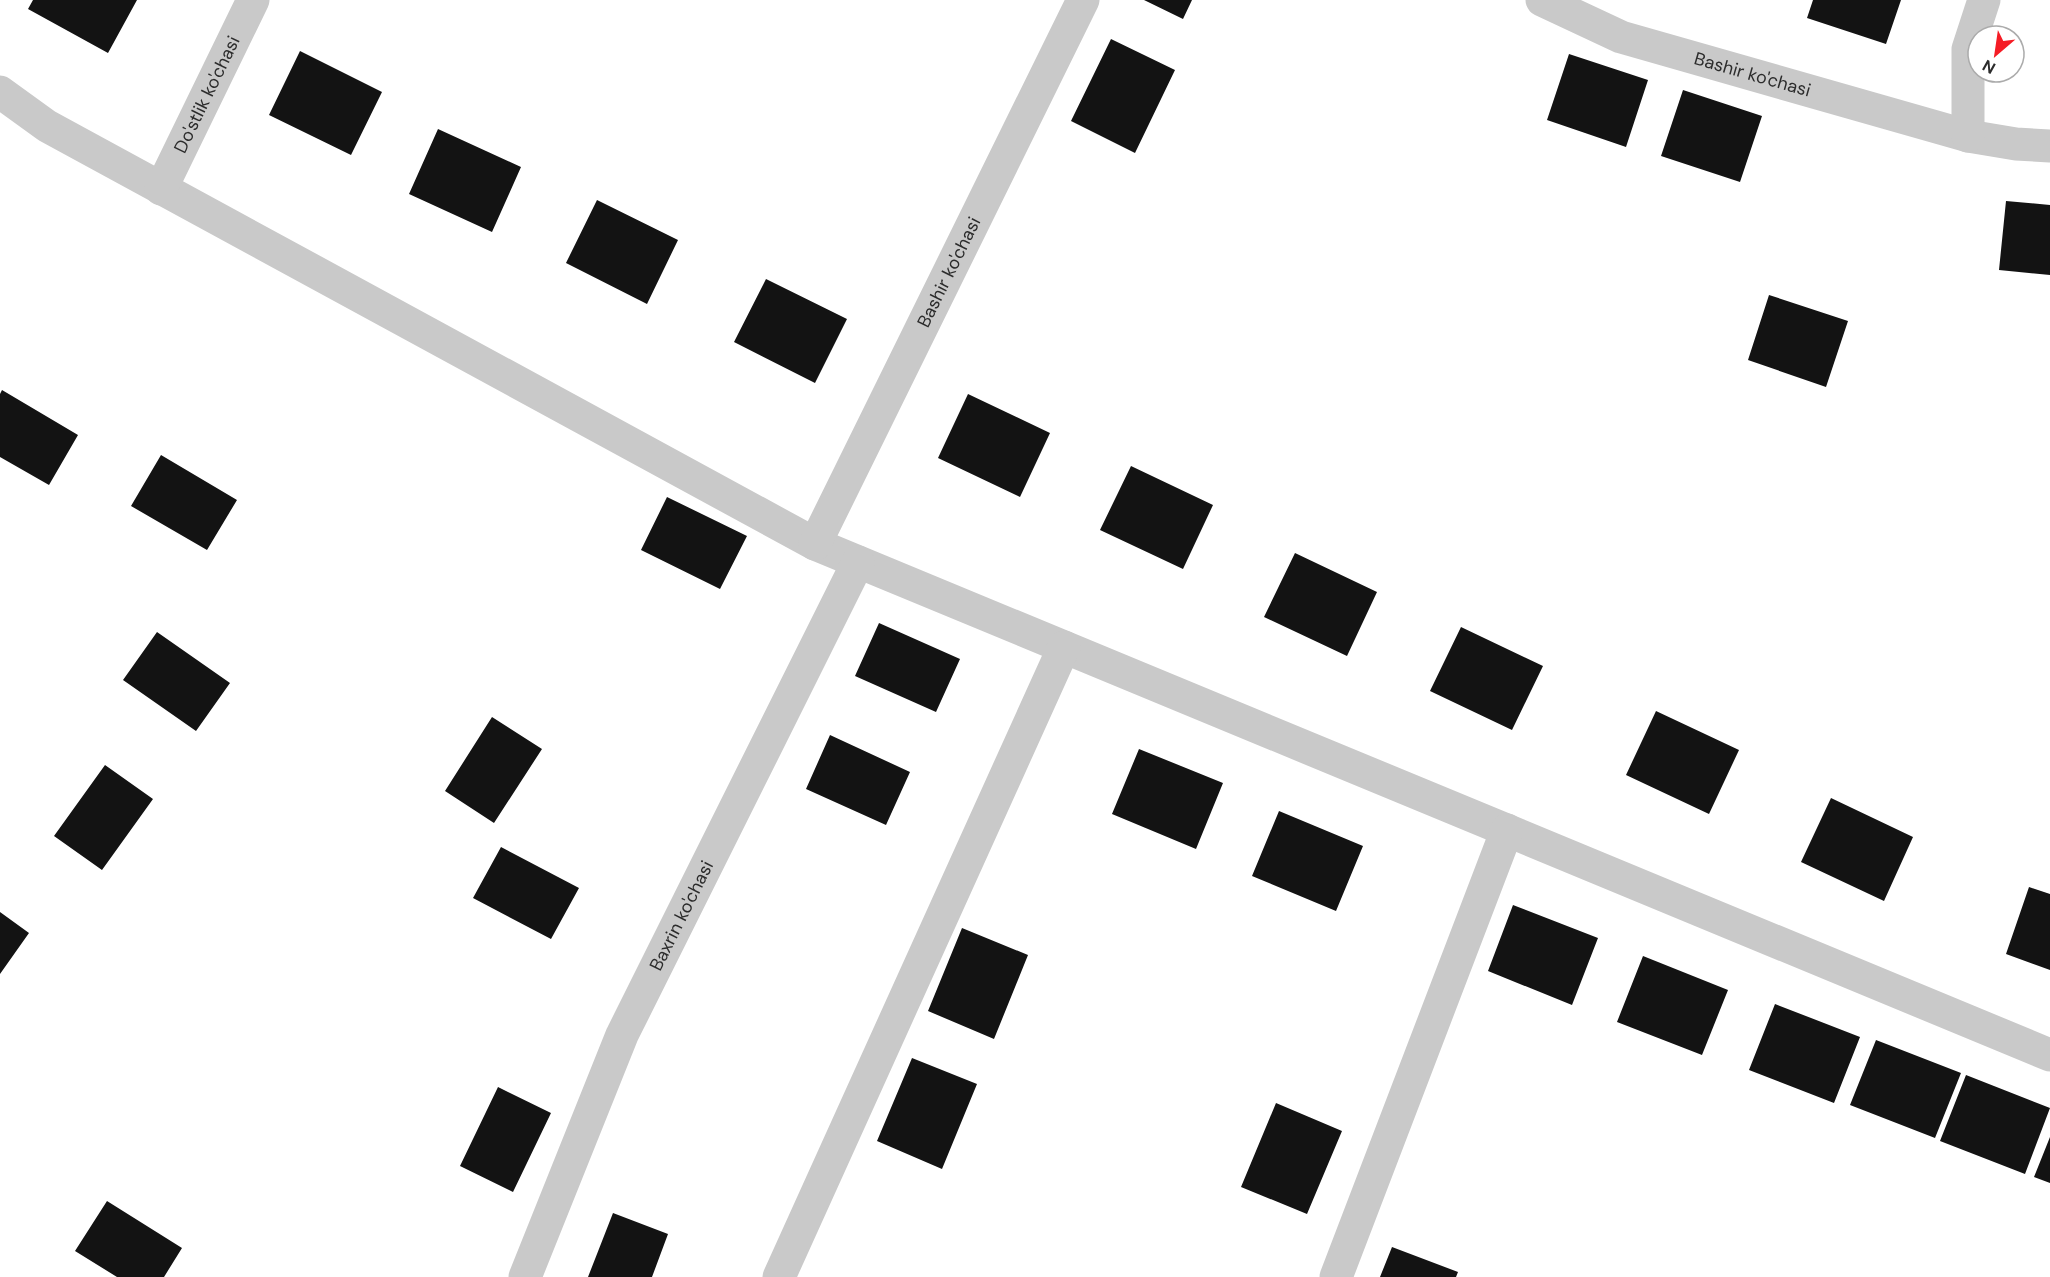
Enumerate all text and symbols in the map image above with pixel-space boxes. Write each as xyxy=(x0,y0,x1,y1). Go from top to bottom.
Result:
north arrow xyxy=(1966,24,2026,84)
street label: Do'stlik ko'chasi xyxy=(168,32,246,157)
street label: Bashir ko'chasi xyxy=(1691,47,1814,103)
text: N xyxy=(1979,55,1999,79)
street label: Bashir ko'chasi xyxy=(912,213,986,331)
street label: Baxrin ko'chasi xyxy=(644,857,719,975)

